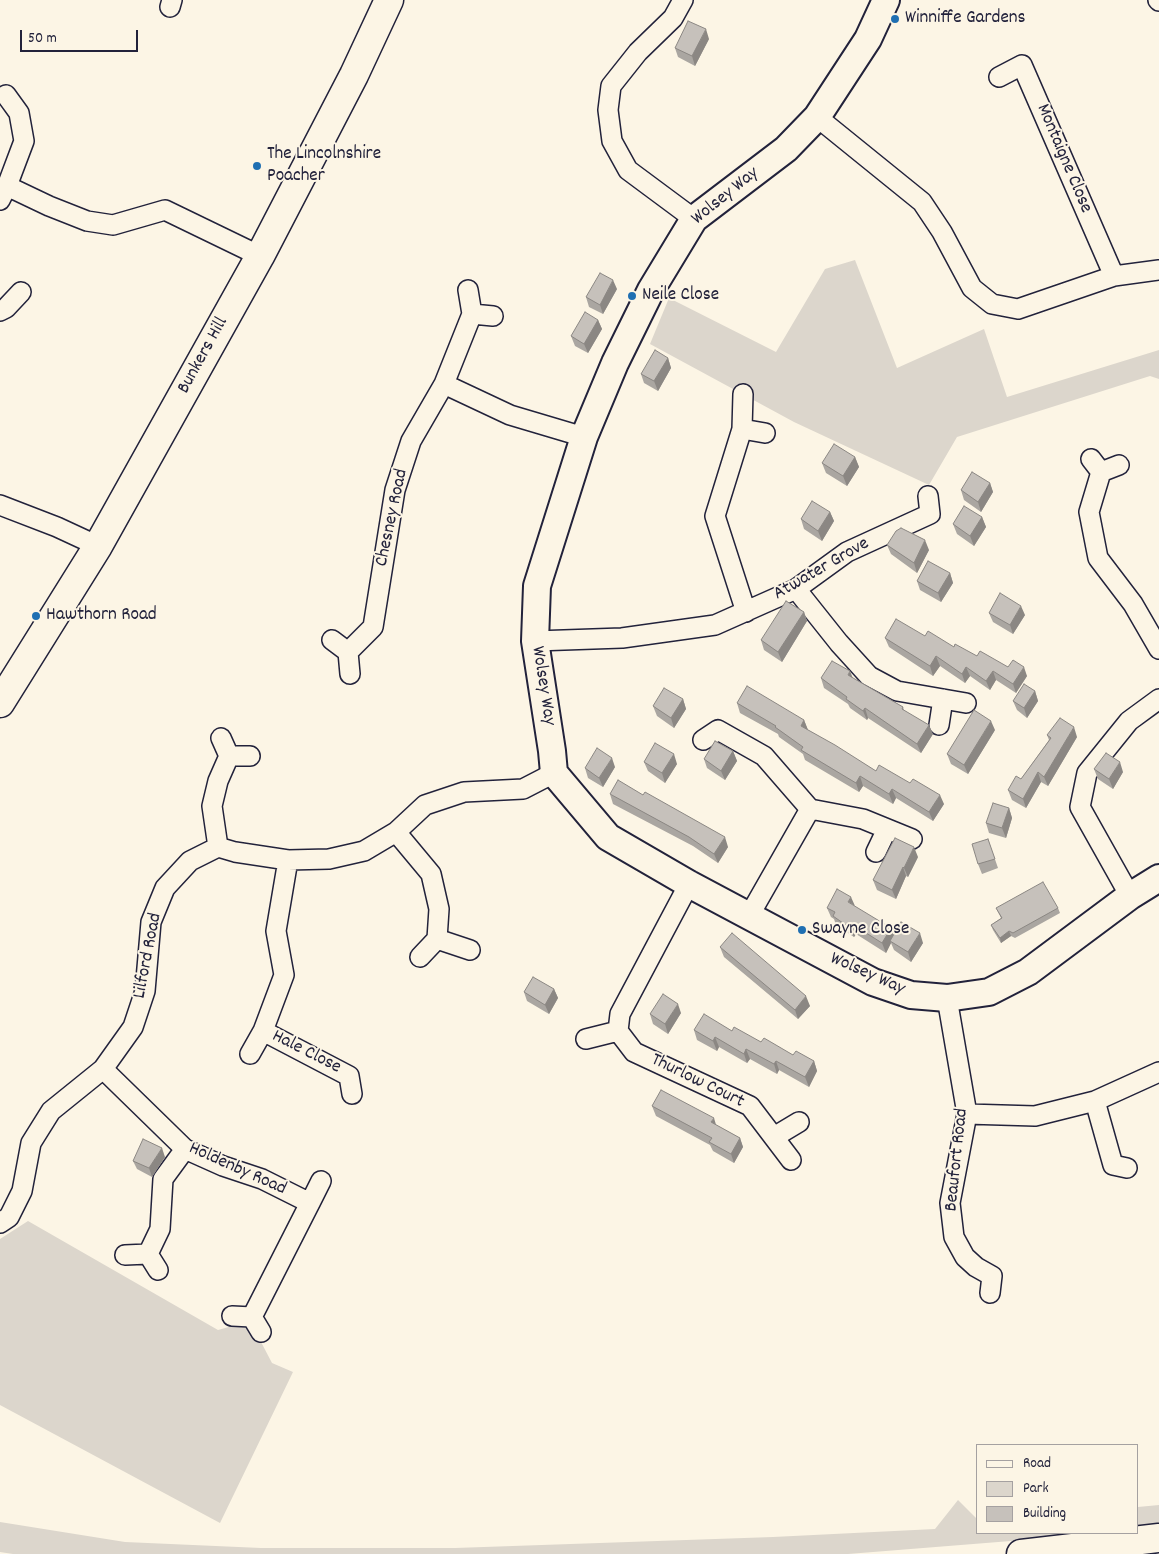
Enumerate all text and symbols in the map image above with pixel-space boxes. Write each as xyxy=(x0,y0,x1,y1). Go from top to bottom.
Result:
place label: Winniffe Gardens xyxy=(905,8,1026,30)
marker: Winniffe Gardens xyxy=(889,13,901,25)
scale bar xyxy=(22,20,140,52)
text: 50 m xyxy=(28,28,57,50)
street label: Montaigne Close xyxy=(1030,101,1096,217)
place label: The Lincolnshire Poacher xyxy=(267,144,381,188)
marker: The Lincolnshire Poacher xyxy=(251,160,263,172)
street label: Wolsey Way xyxy=(688,163,764,231)
place label: Neile Close xyxy=(642,285,719,307)
marker: Neile Close xyxy=(626,290,638,302)
street label: Bunkers Hill xyxy=(174,314,234,398)
street label: Chesney Road xyxy=(372,467,414,569)
street label: Atwater Grove xyxy=(770,533,874,607)
place label: Hawthorn Road xyxy=(46,605,157,627)
marker: Hawthorn Road xyxy=(30,610,42,622)
street label: Wolsey Way xyxy=(524,645,560,727)
street label: Lilford Road xyxy=(130,911,168,1001)
place label: Swayne Close xyxy=(812,919,909,941)
marker: Swayne Close xyxy=(796,924,808,936)
street label: Wolsey Way xyxy=(826,948,908,1002)
street label: Hale Close xyxy=(268,1026,344,1080)
street label: Thurlow Court xyxy=(647,1050,747,1114)
street label: Beaufort Road xyxy=(941,1107,975,1213)
street label: Holdenby Road xyxy=(185,1138,289,1202)
legend xyxy=(976,1444,1139,1534)
text: Road xyxy=(1023,1453,1051,1475)
text: Park xyxy=(1023,1478,1049,1500)
text: Building xyxy=(1023,1503,1066,1525)

